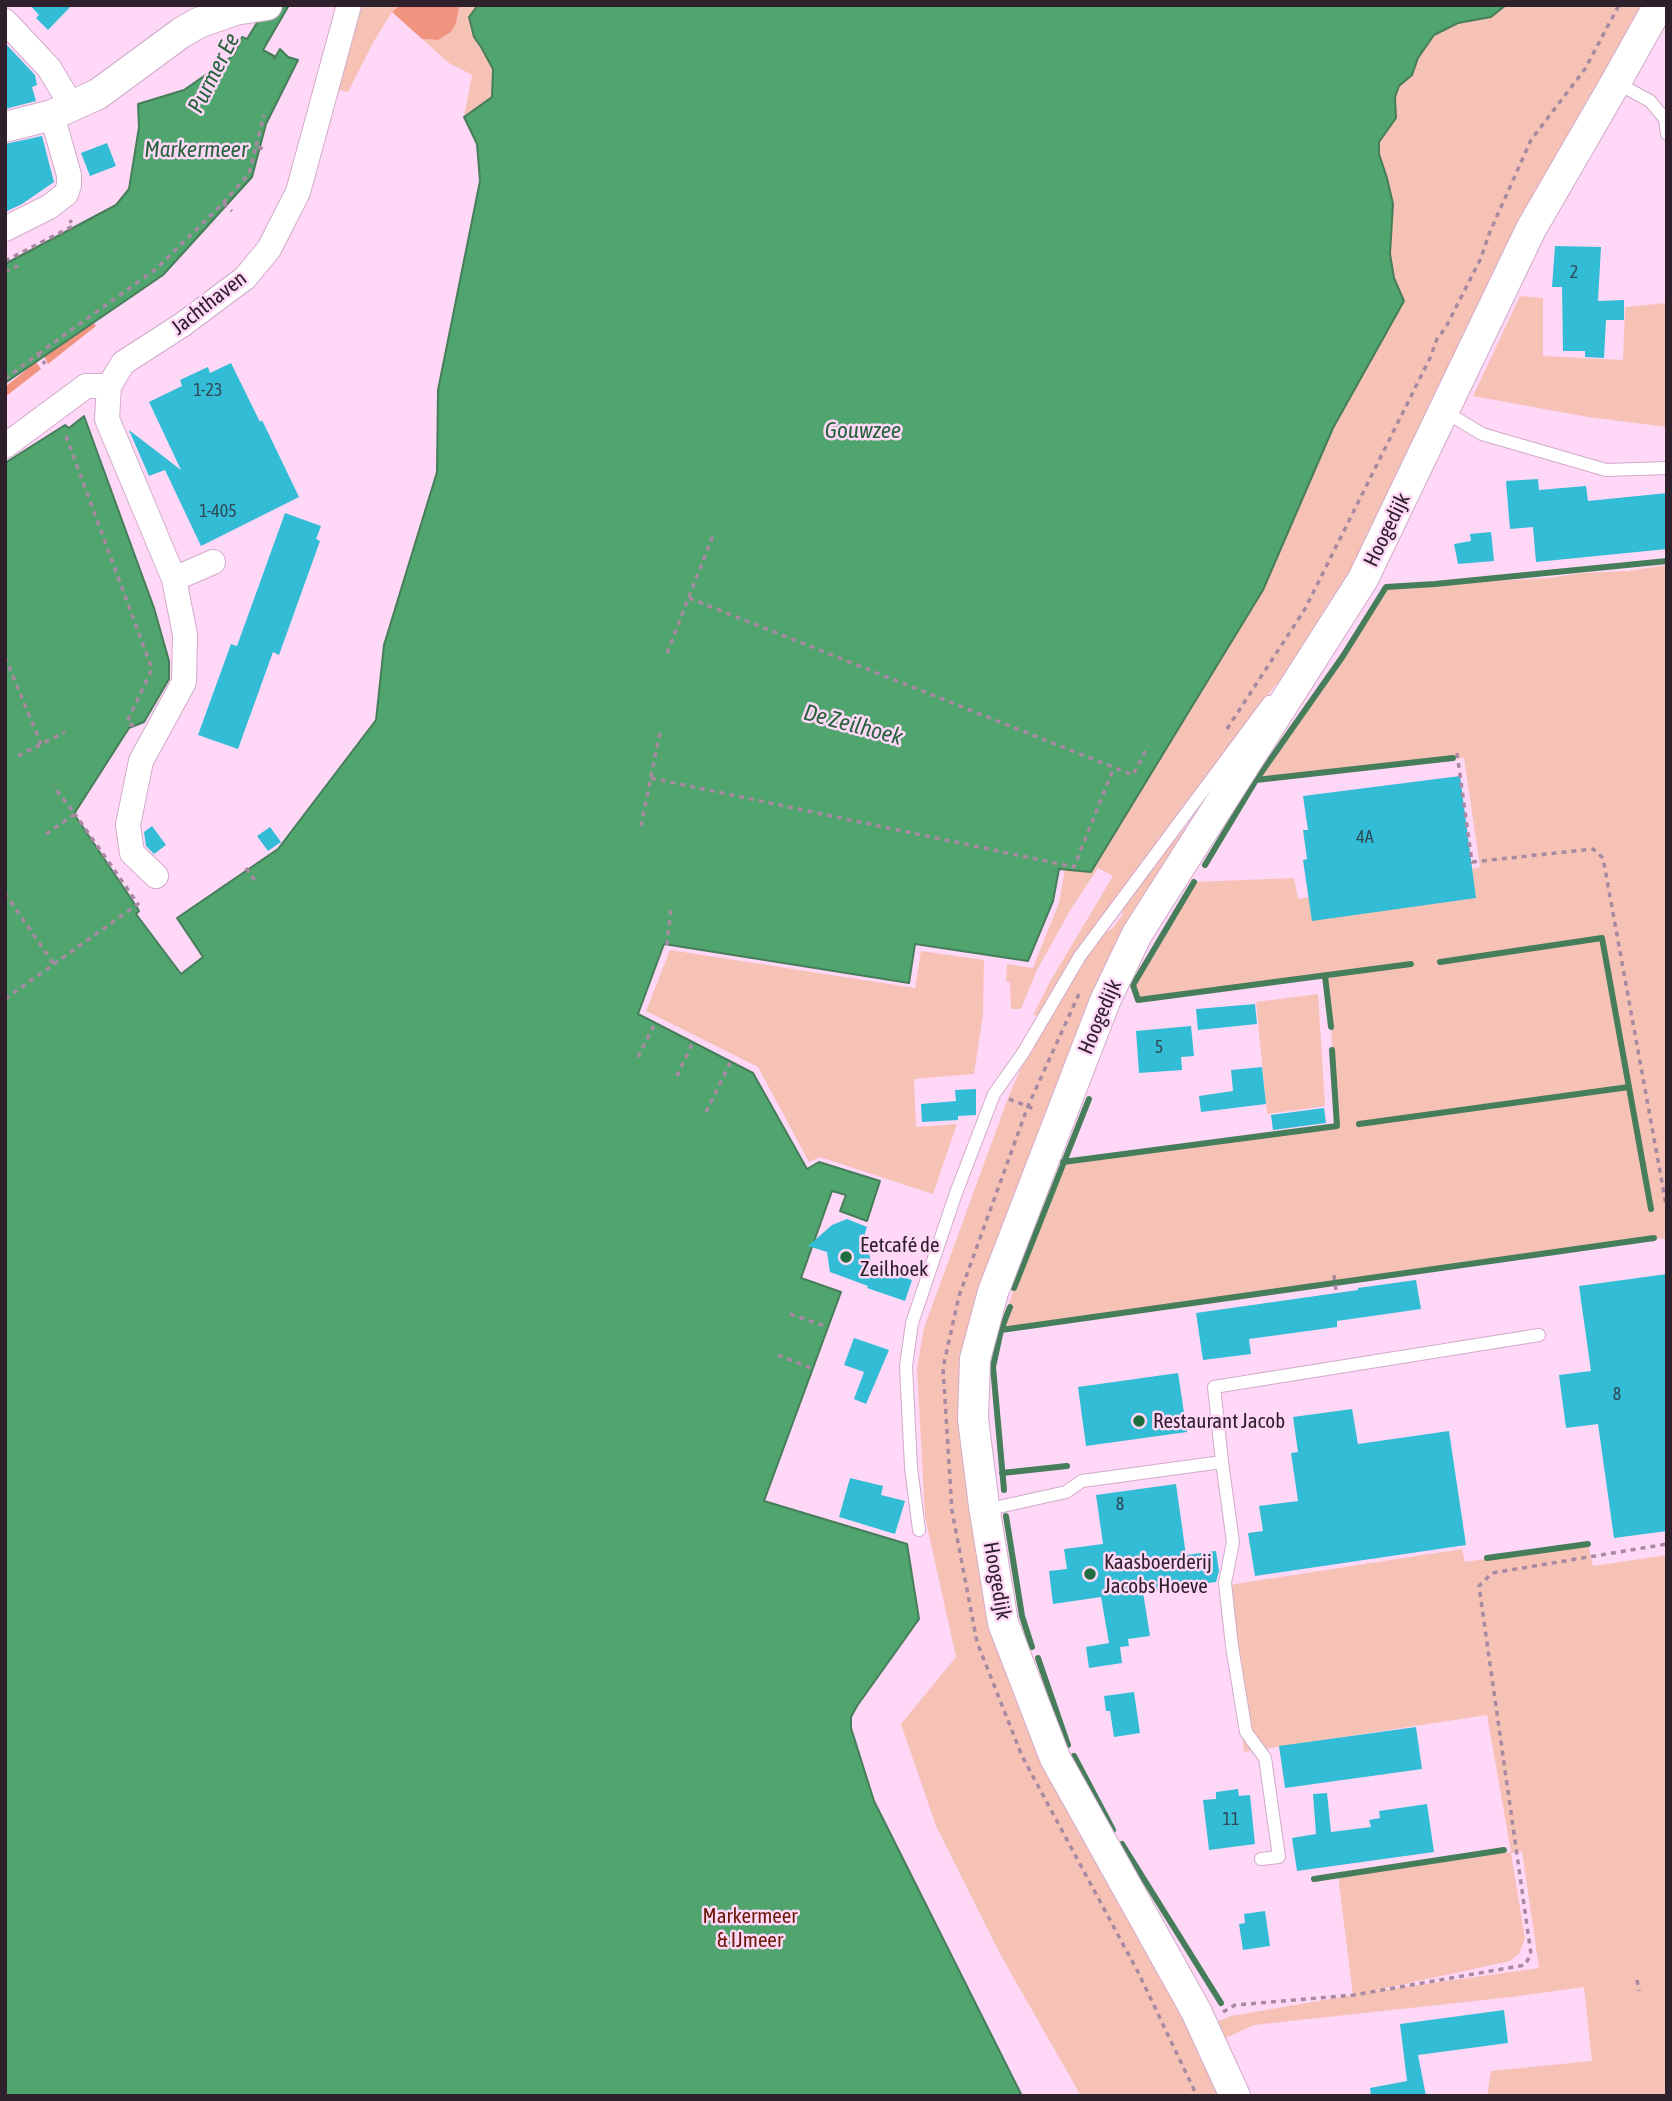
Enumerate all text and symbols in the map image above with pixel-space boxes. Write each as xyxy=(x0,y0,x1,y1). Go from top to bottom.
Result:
water label: Purmer Ee xyxy=(182,28,246,118)
water label: Markermeer xyxy=(144,136,248,164)
house number: 2 xyxy=(1570,261,1578,283)
street label: Jachthaven xyxy=(166,266,252,340)
house number: 1-23 xyxy=(194,379,222,401)
water label: Gouwzee xyxy=(825,417,901,445)
street label: Hoogedijk xyxy=(1358,489,1416,571)
house number: 1-405 xyxy=(199,500,237,522)
water label: De Zeilhoek xyxy=(801,699,905,751)
house number: 4A xyxy=(1356,826,1374,848)
street label: Hoogedijk xyxy=(1073,976,1127,1058)
house number: 5 xyxy=(1155,1036,1163,1058)
place label: Eetcafé de Zeilhoek xyxy=(860,1232,940,1282)
marker: Eetcafé de Zeilhoek xyxy=(838,1249,854,1265)
house number: 8 xyxy=(1613,1383,1621,1405)
place label: Restaurant Jacob xyxy=(1153,1408,1285,1434)
marker: Restaurant Jacob xyxy=(1131,1413,1147,1429)
house number: 8 xyxy=(1116,1493,1124,1515)
street label: Hoogedijk xyxy=(978,1540,1016,1622)
place label: Kaasboerderij Jacobs Hoeve xyxy=(1104,1549,1212,1599)
marker: Kaasboerderij Jacobs Hoeve xyxy=(1082,1566,1098,1582)
house number: 11 xyxy=(1223,1808,1239,1830)
park label: Markermeer & IJmeer xyxy=(703,1903,797,1953)

